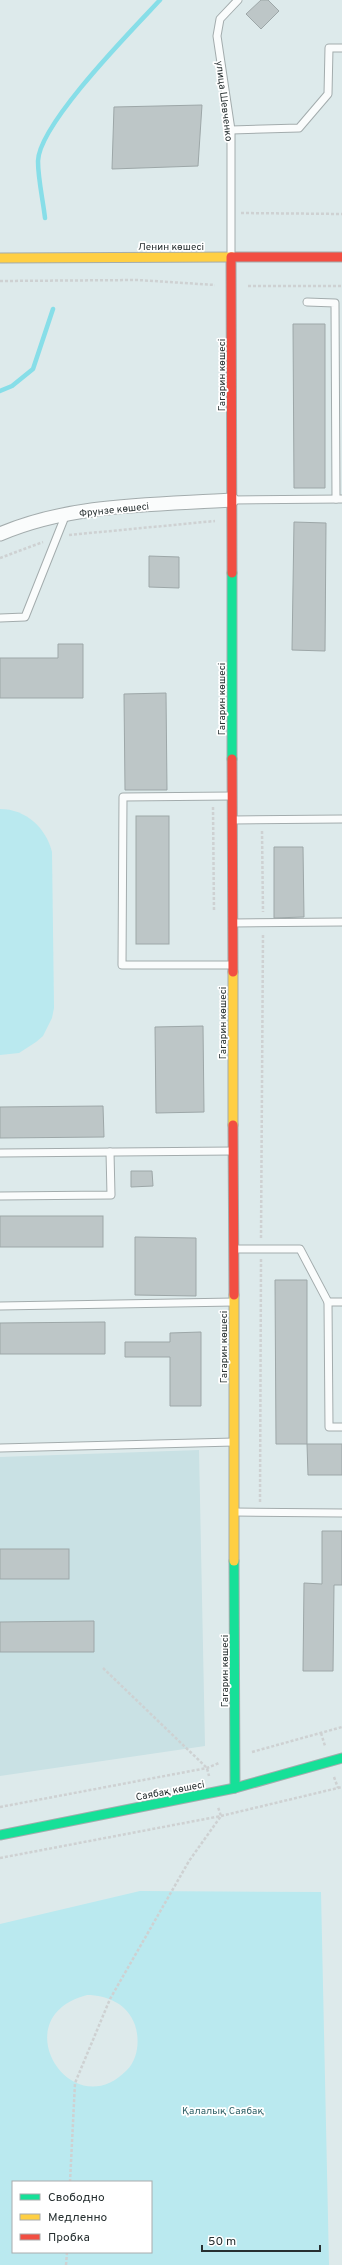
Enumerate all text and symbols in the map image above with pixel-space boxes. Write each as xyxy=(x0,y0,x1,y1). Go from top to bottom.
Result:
street label: улица Шевченко xyxy=(212,60,235,143)
street label: Ленин көшесі xyxy=(138,241,204,254)
street label: Гагарин көшесі xyxy=(216,339,229,411)
street label: Фрунзе көшесі xyxy=(79,500,150,521)
street label: Гагарин көшесі xyxy=(216,663,229,735)
street label: Гагарин көшесі xyxy=(217,987,230,1059)
street label: Гагарин көшесі xyxy=(218,1311,231,1383)
street label: Гагарин көшесі xyxy=(219,1635,232,1707)
street label: Саябақ көшесі xyxy=(135,1778,206,1805)
park label: Қалалық Саябақ xyxy=(182,2105,264,2118)
legend xyxy=(12,2181,152,2253)
text: Свободно xyxy=(48,2190,105,2206)
text: Медленно xyxy=(48,2210,108,2226)
scale bar xyxy=(202,2227,320,2253)
text: Пробка xyxy=(48,2230,90,2246)
text: 50 m xyxy=(208,2234,236,2250)

